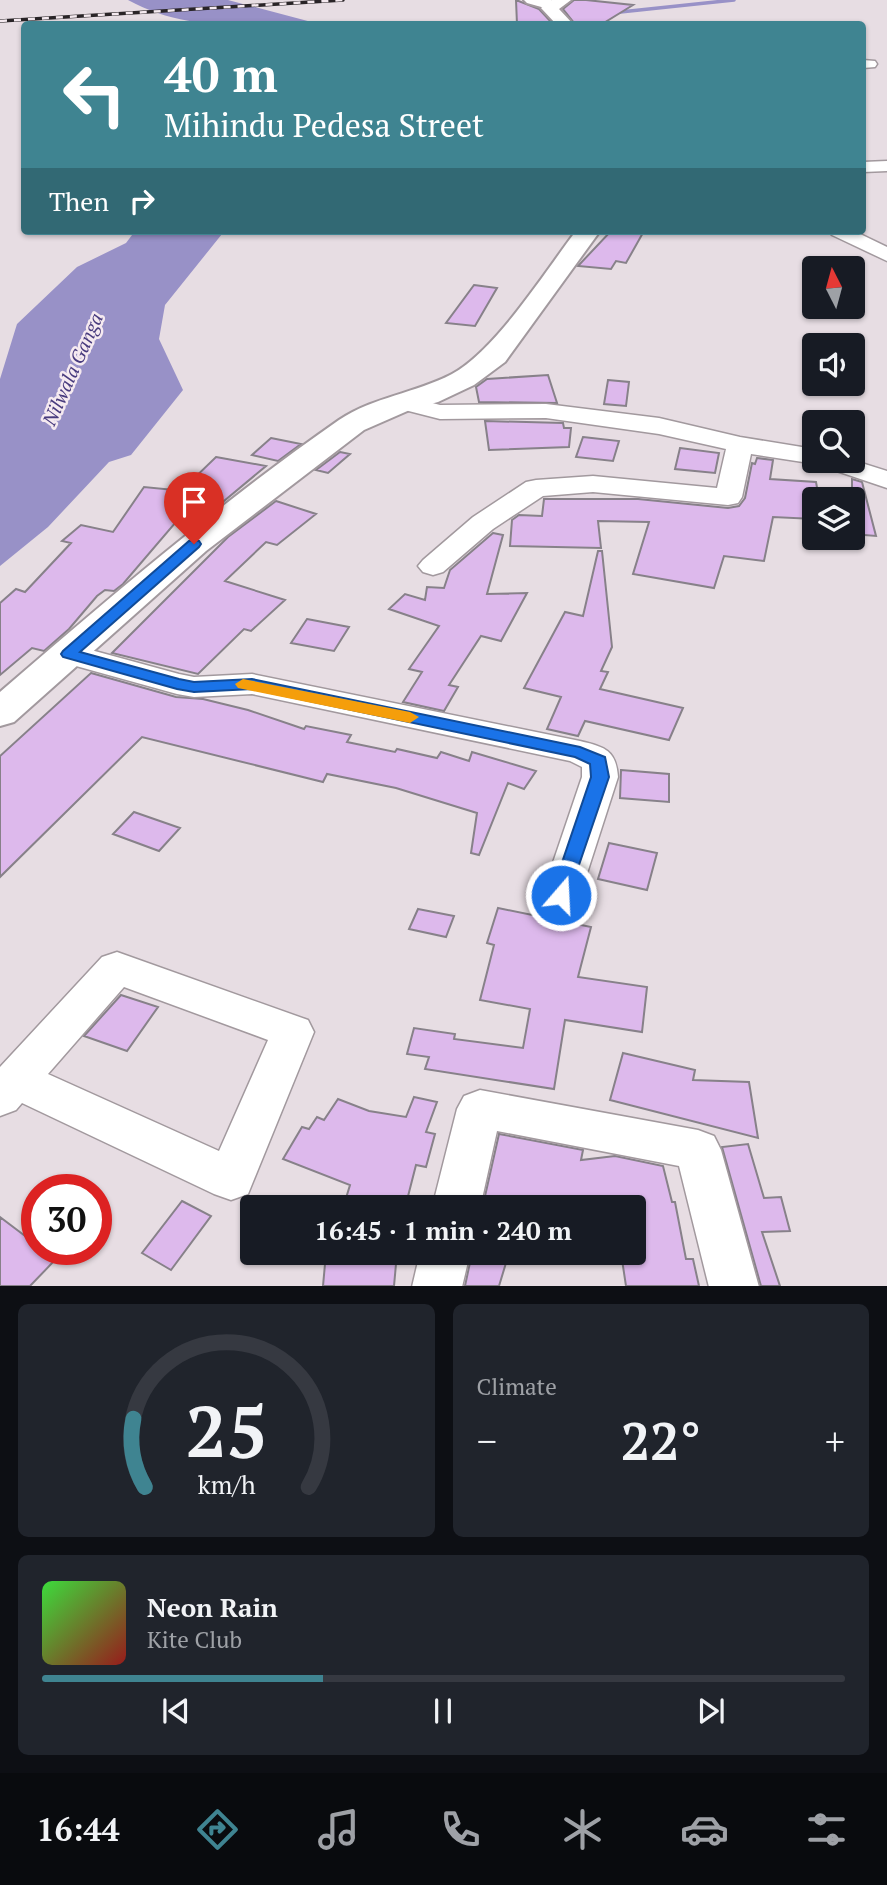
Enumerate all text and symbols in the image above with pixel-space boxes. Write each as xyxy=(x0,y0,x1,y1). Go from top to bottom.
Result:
text: 40 m xyxy=(164,41,278,106)
icon: left xyxy=(49,49,140,140)
text: Mihindu Pedesa Street xyxy=(164,104,484,146)
icon: right xyxy=(123,182,161,220)
text: Then xyxy=(49,184,109,218)
north arrow xyxy=(802,256,864,318)
map controls xyxy=(802,256,865,550)
water label: Nilwala Ganga xyxy=(36,309,108,430)
button: sound xyxy=(802,333,865,396)
button: search xyxy=(802,410,865,473)
pin xyxy=(164,472,224,544)
icon: arrive xyxy=(175,483,213,521)
button: layers xyxy=(802,487,865,550)
position arrow xyxy=(524,858,598,932)
speed limit sign: 30 xyxy=(21,1174,112,1265)
text: 16:45 · 1 min · 240 m xyxy=(314,1213,572,1247)
text: Climate xyxy=(477,1371,557,1402)
text: 25 xyxy=(185,1381,267,1478)
text: 22° xyxy=(621,1406,701,1475)
text: − xyxy=(477,1416,497,1466)
text: + xyxy=(825,1416,845,1466)
text: km/h xyxy=(197,1467,255,1500)
text: Neon Rain xyxy=(147,1590,278,1624)
text: Kite Club xyxy=(147,1624,242,1655)
icon: previous xyxy=(157,1692,195,1730)
icon: pause xyxy=(424,1692,462,1730)
icon: next xyxy=(692,1692,730,1730)
icon: directions xyxy=(193,1805,242,1854)
icon: music xyxy=(314,1805,363,1854)
icon: phone xyxy=(436,1805,485,1854)
icon: climate xyxy=(558,1805,607,1854)
icon: car xyxy=(680,1805,729,1854)
icon: filters xyxy=(802,1805,851,1854)
text: 16:44 xyxy=(36,1808,120,1850)

